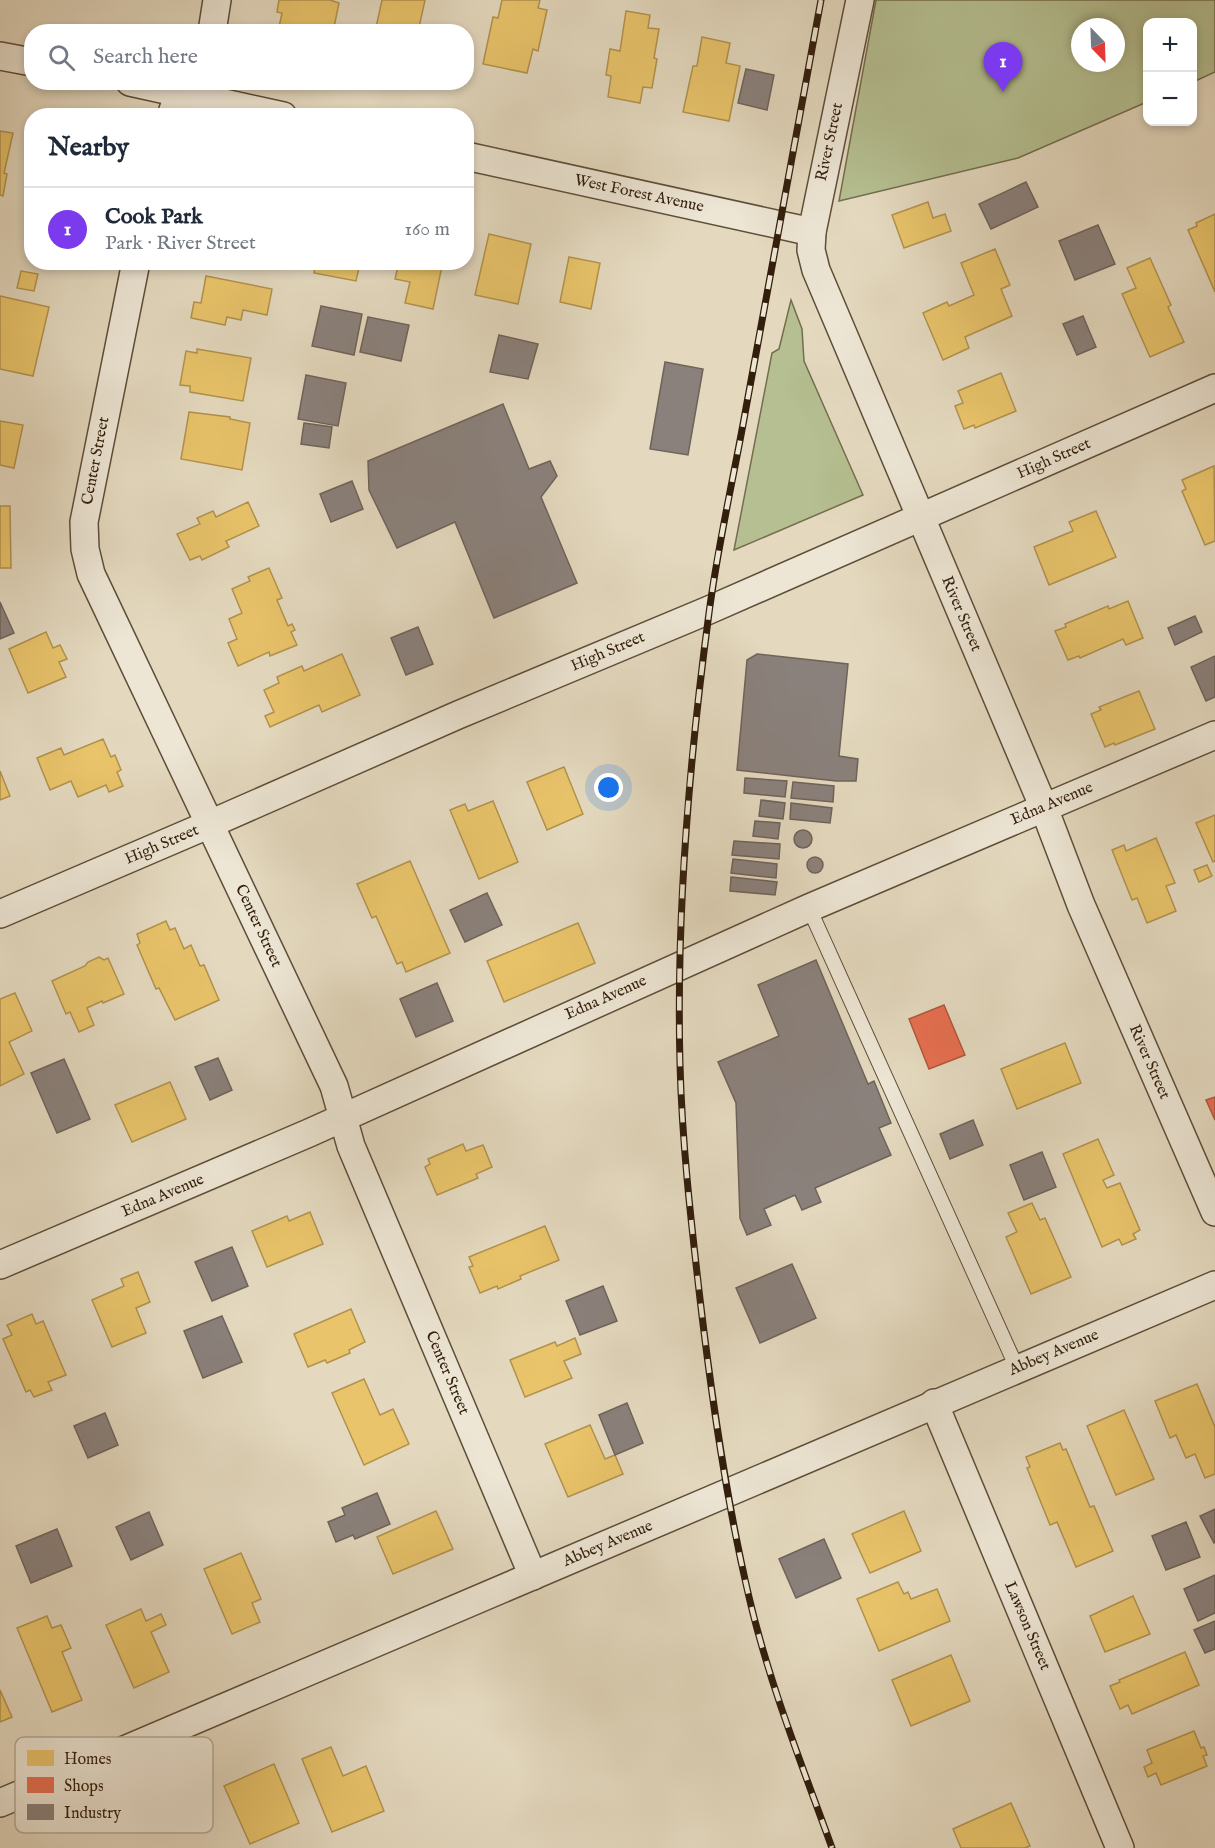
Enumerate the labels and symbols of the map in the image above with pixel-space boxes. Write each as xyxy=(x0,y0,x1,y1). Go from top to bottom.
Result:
north arrow xyxy=(1071,18,1125,72)
pin: 1 xyxy=(984,42,1022,92)
street label: River Street xyxy=(812,100,848,183)
street label: West Forest Avenue xyxy=(573,171,705,217)
street label: Center Street xyxy=(78,415,114,507)
street label: High Street xyxy=(1014,434,1094,484)
street label: River Street xyxy=(936,573,986,655)
street label: High Street xyxy=(568,627,648,677)
your location xyxy=(594,773,623,802)
street label: Edna Avenue xyxy=(1008,778,1096,830)
street label: High Street xyxy=(122,820,202,870)
street label: Center Street xyxy=(230,881,286,971)
street label: Edna Avenue xyxy=(562,971,650,1025)
street label: River Street xyxy=(1124,1021,1175,1103)
street label: Edna Avenue xyxy=(119,1170,207,1222)
street label: Abbey Avenue xyxy=(1005,1325,1102,1381)
street label: Center Street xyxy=(420,1328,474,1418)
street label: Abbey Avenue xyxy=(559,1516,656,1572)
street label: Lawson Street xyxy=(999,1579,1055,1674)
legend xyxy=(15,1737,213,1833)
text: Homes xyxy=(64,1750,112,1770)
text: Shops xyxy=(64,1777,104,1797)
text: Industry xyxy=(64,1804,121,1824)

